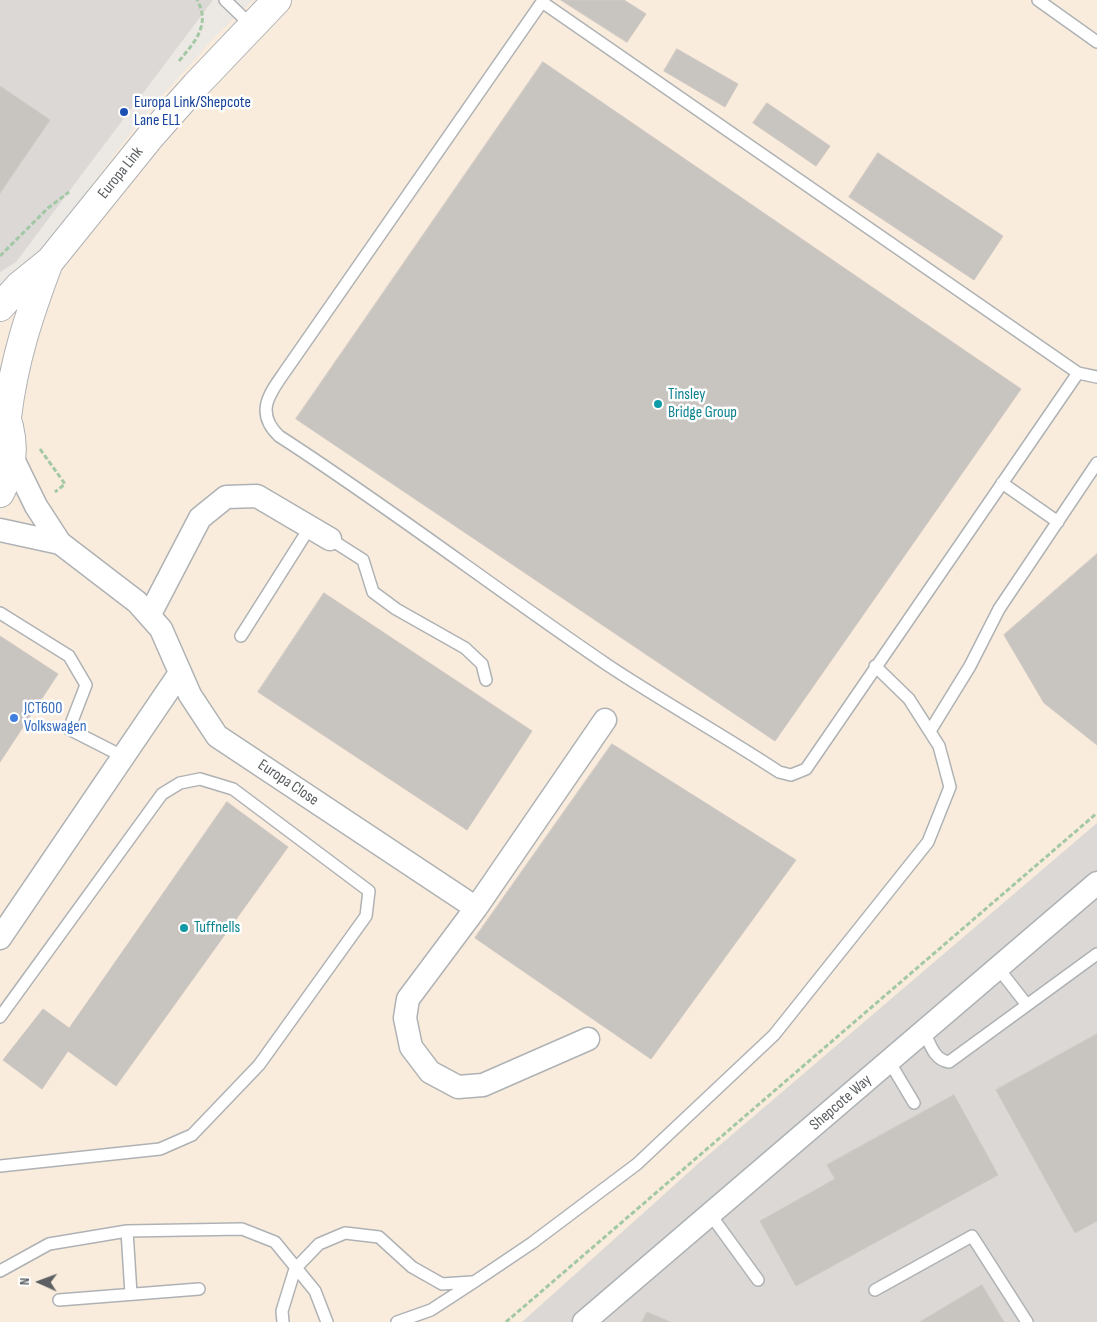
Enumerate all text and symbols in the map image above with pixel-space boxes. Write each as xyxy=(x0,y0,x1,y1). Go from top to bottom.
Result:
place label: Europa Link/Shepcote Lane EL1 xyxy=(134,93,251,131)
marker: Europa Link/Shepcote Lane EL1 xyxy=(118,106,130,118)
street label: Europa Link xyxy=(94,143,148,203)
place label: Tinsley Bridge Group xyxy=(668,385,737,423)
marker: Tinsley Bridge Group xyxy=(652,398,664,410)
place label: JCT600 Volkswagen xyxy=(24,699,86,737)
marker: JCT600 Volkswagen xyxy=(8,712,20,724)
street label: Europa Close xyxy=(254,756,322,810)
place label: Tuffnells xyxy=(194,918,240,938)
marker: Tuffnells xyxy=(178,922,190,934)
street label: Shepcote Way xyxy=(806,1071,876,1135)
north arrow xyxy=(15,1257,65,1307)
text: N xyxy=(16,1277,33,1286)

